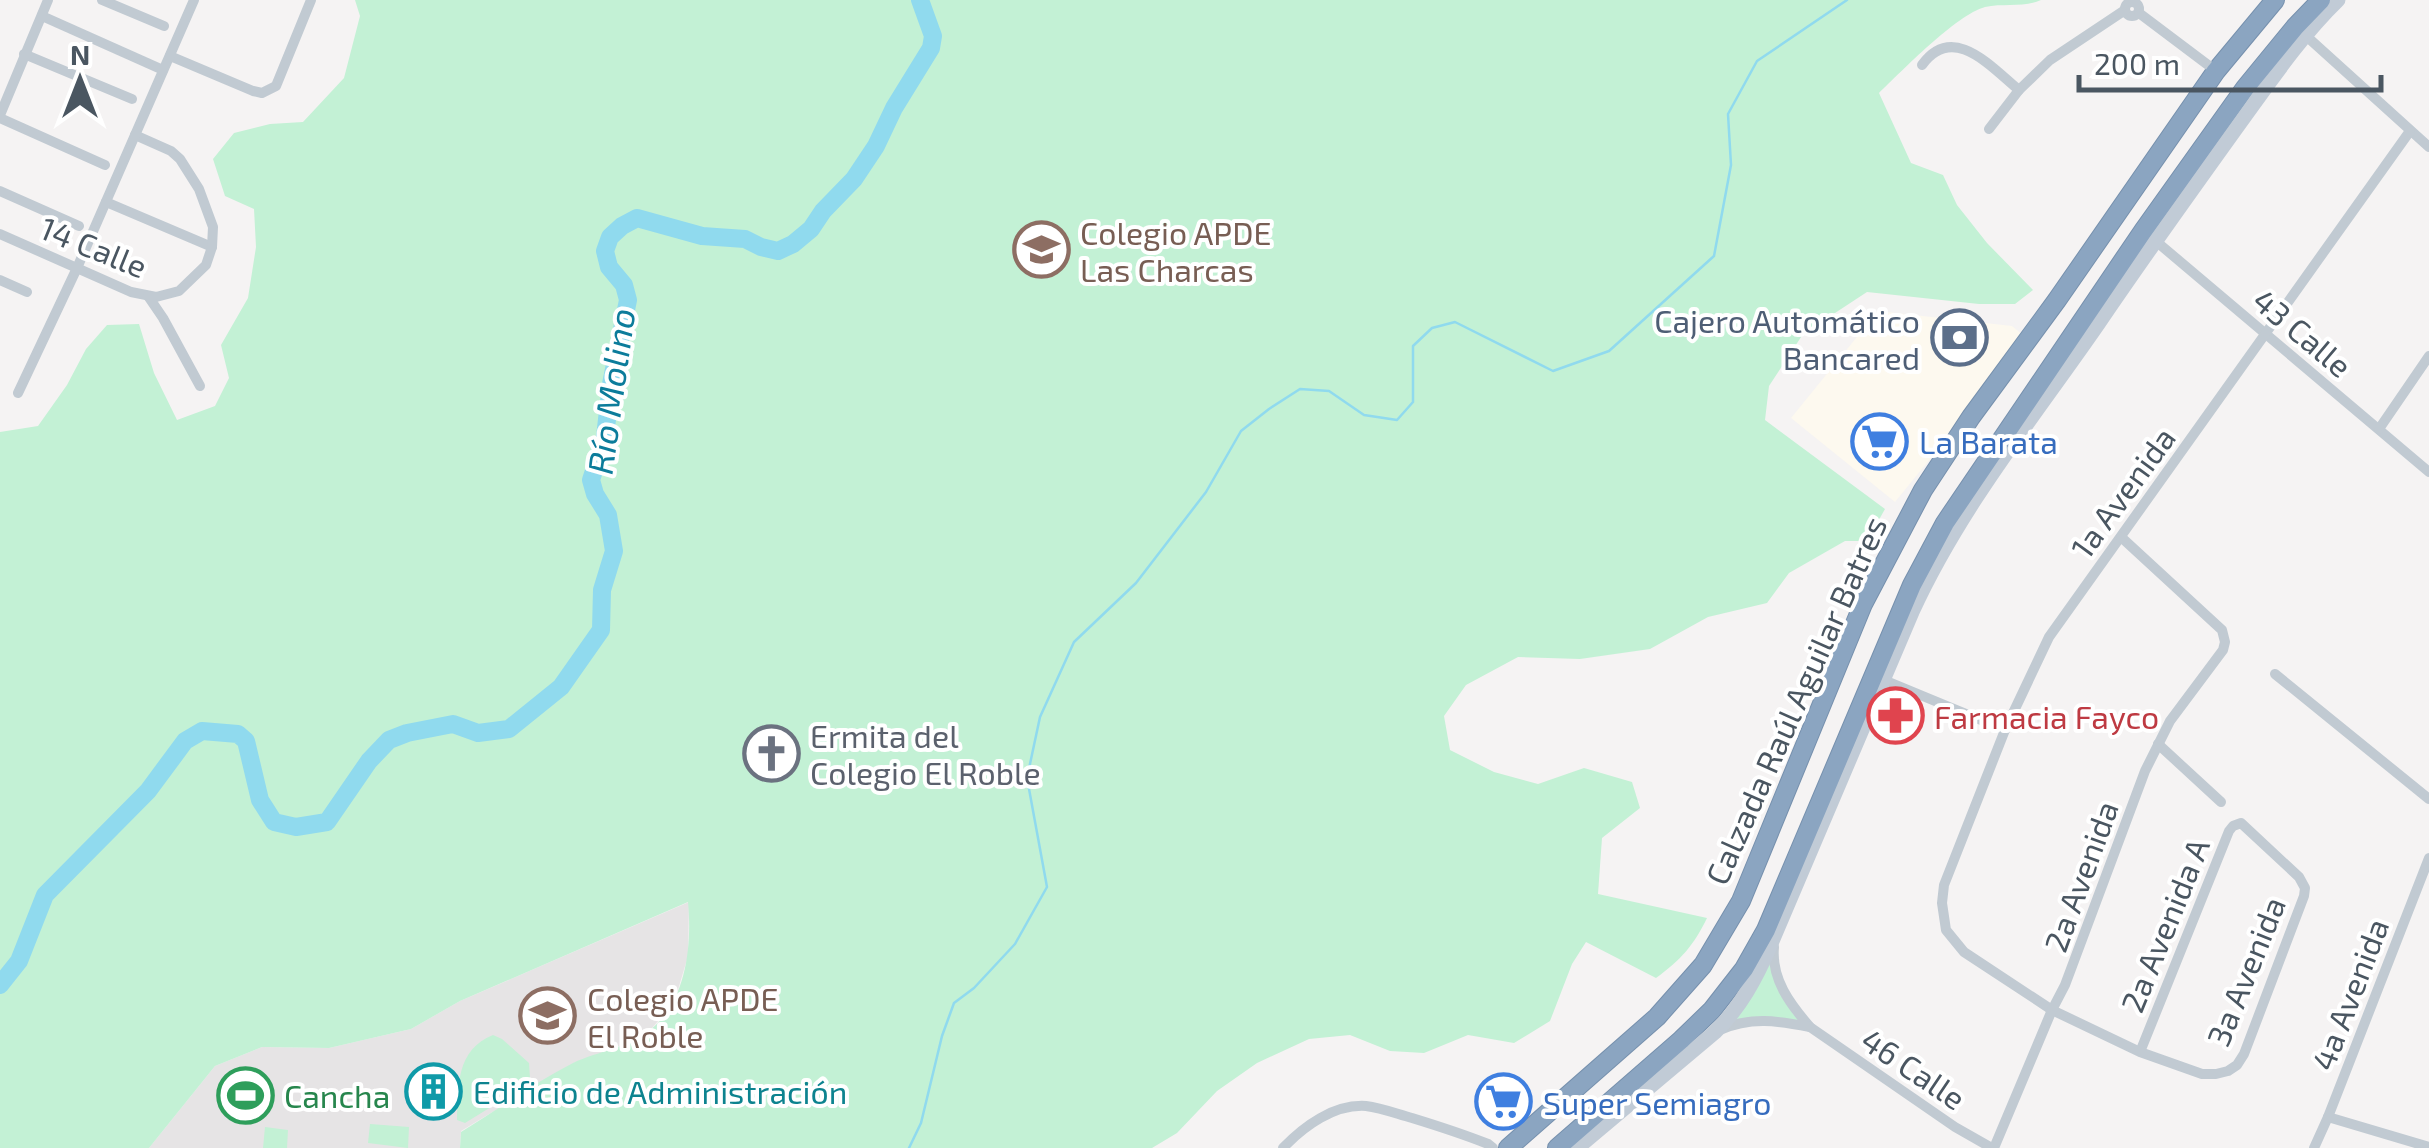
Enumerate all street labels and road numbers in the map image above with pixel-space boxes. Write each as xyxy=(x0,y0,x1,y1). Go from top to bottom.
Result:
street label: 14 Calle xyxy=(35,207,153,285)
street label: 43 Calle xyxy=(2246,280,2360,384)
street label: 1a Avenida xyxy=(2062,419,2182,565)
street label: Calzada Raúl Aguilar Batres xyxy=(1697,510,1893,890)
street label: 2a Avenida xyxy=(2035,795,2125,957)
street label: 2a Avenida A xyxy=(2112,833,2216,1017)
street label: 3a Avenida xyxy=(2198,891,2292,1051)
street label: 4a Avenida xyxy=(2303,913,2395,1075)
street label: 46 Calle xyxy=(1855,1020,1973,1116)

